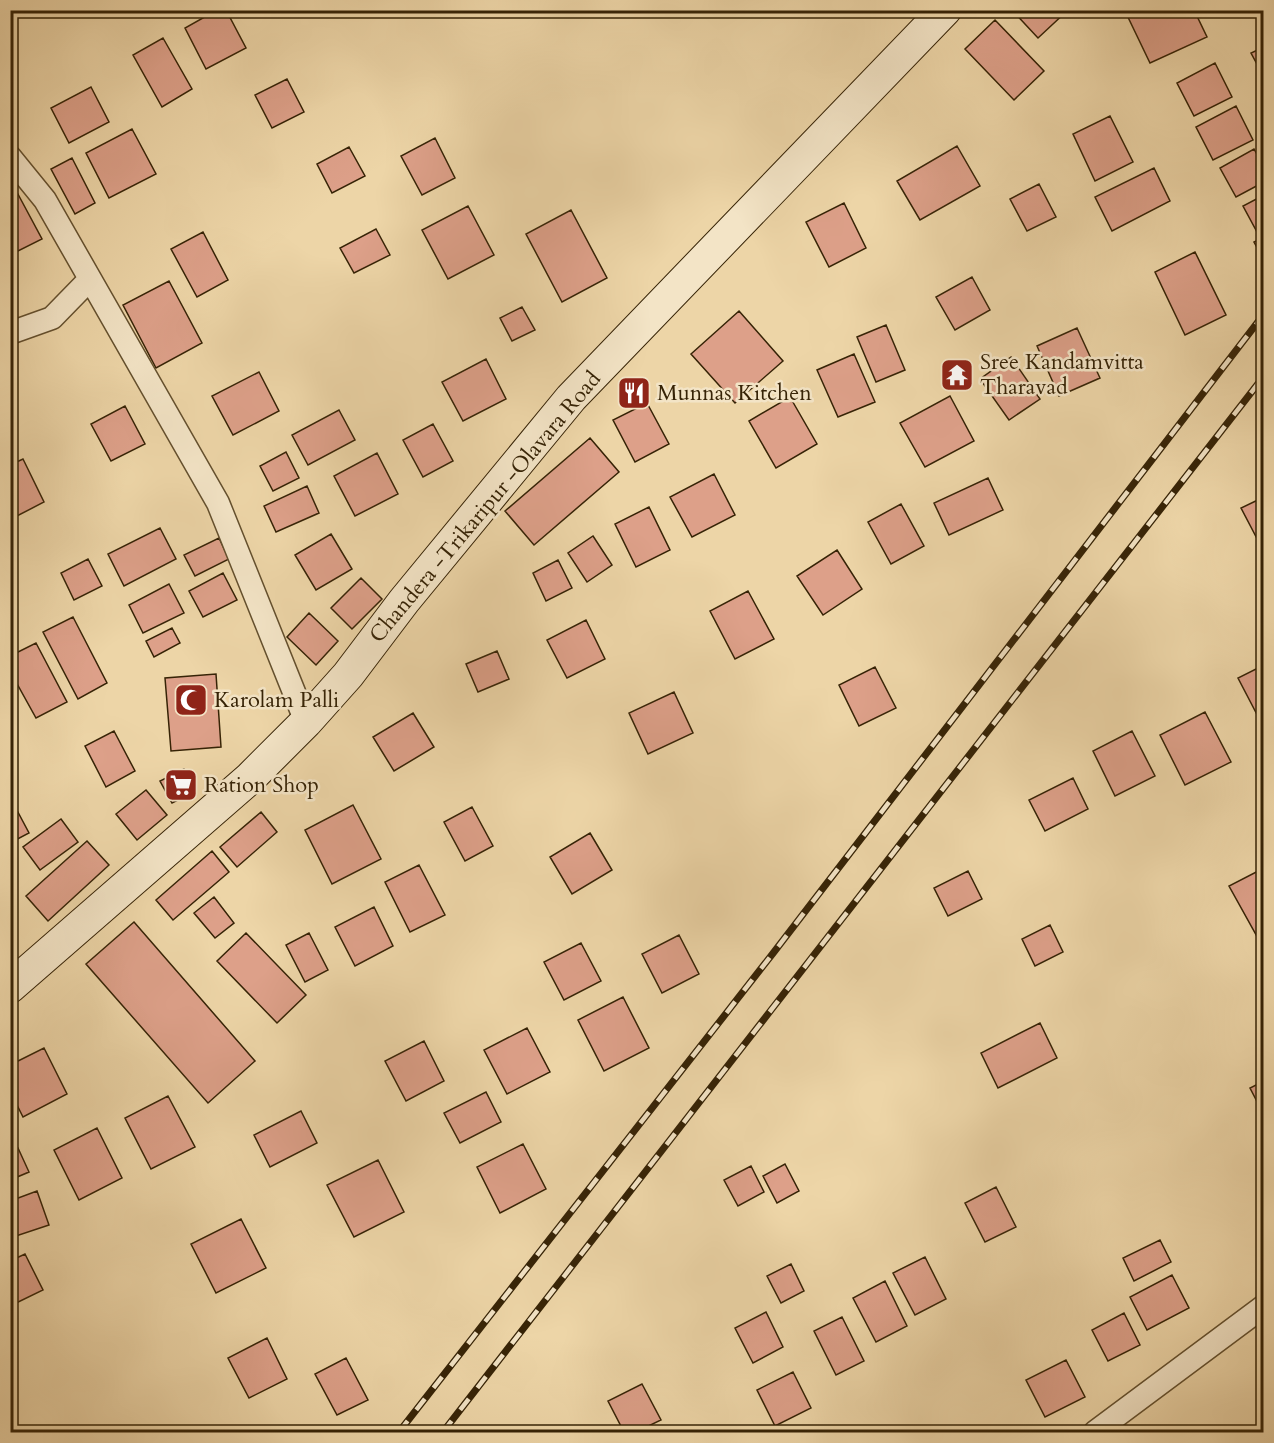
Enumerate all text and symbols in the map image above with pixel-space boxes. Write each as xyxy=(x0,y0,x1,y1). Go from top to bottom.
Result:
place label: Sree Kandamvitta Tharavad xyxy=(980,347,1144,402)
temple icon: Sree Kandamvitta Tharavad xyxy=(939,357,975,393)
street label: Chandera -Trikaripur -Olavara Road xyxy=(362,365,608,649)
restaurant icon: Munnas Kitchen xyxy=(616,375,652,411)
place label: Munnas Kitchen xyxy=(657,378,812,408)
mosque icon: Karolam Palli xyxy=(173,682,209,718)
place label: Karolam Palli xyxy=(214,685,339,715)
supermarket icon: Ration Shop xyxy=(163,767,199,803)
place label: Ration Shop xyxy=(204,770,319,800)

